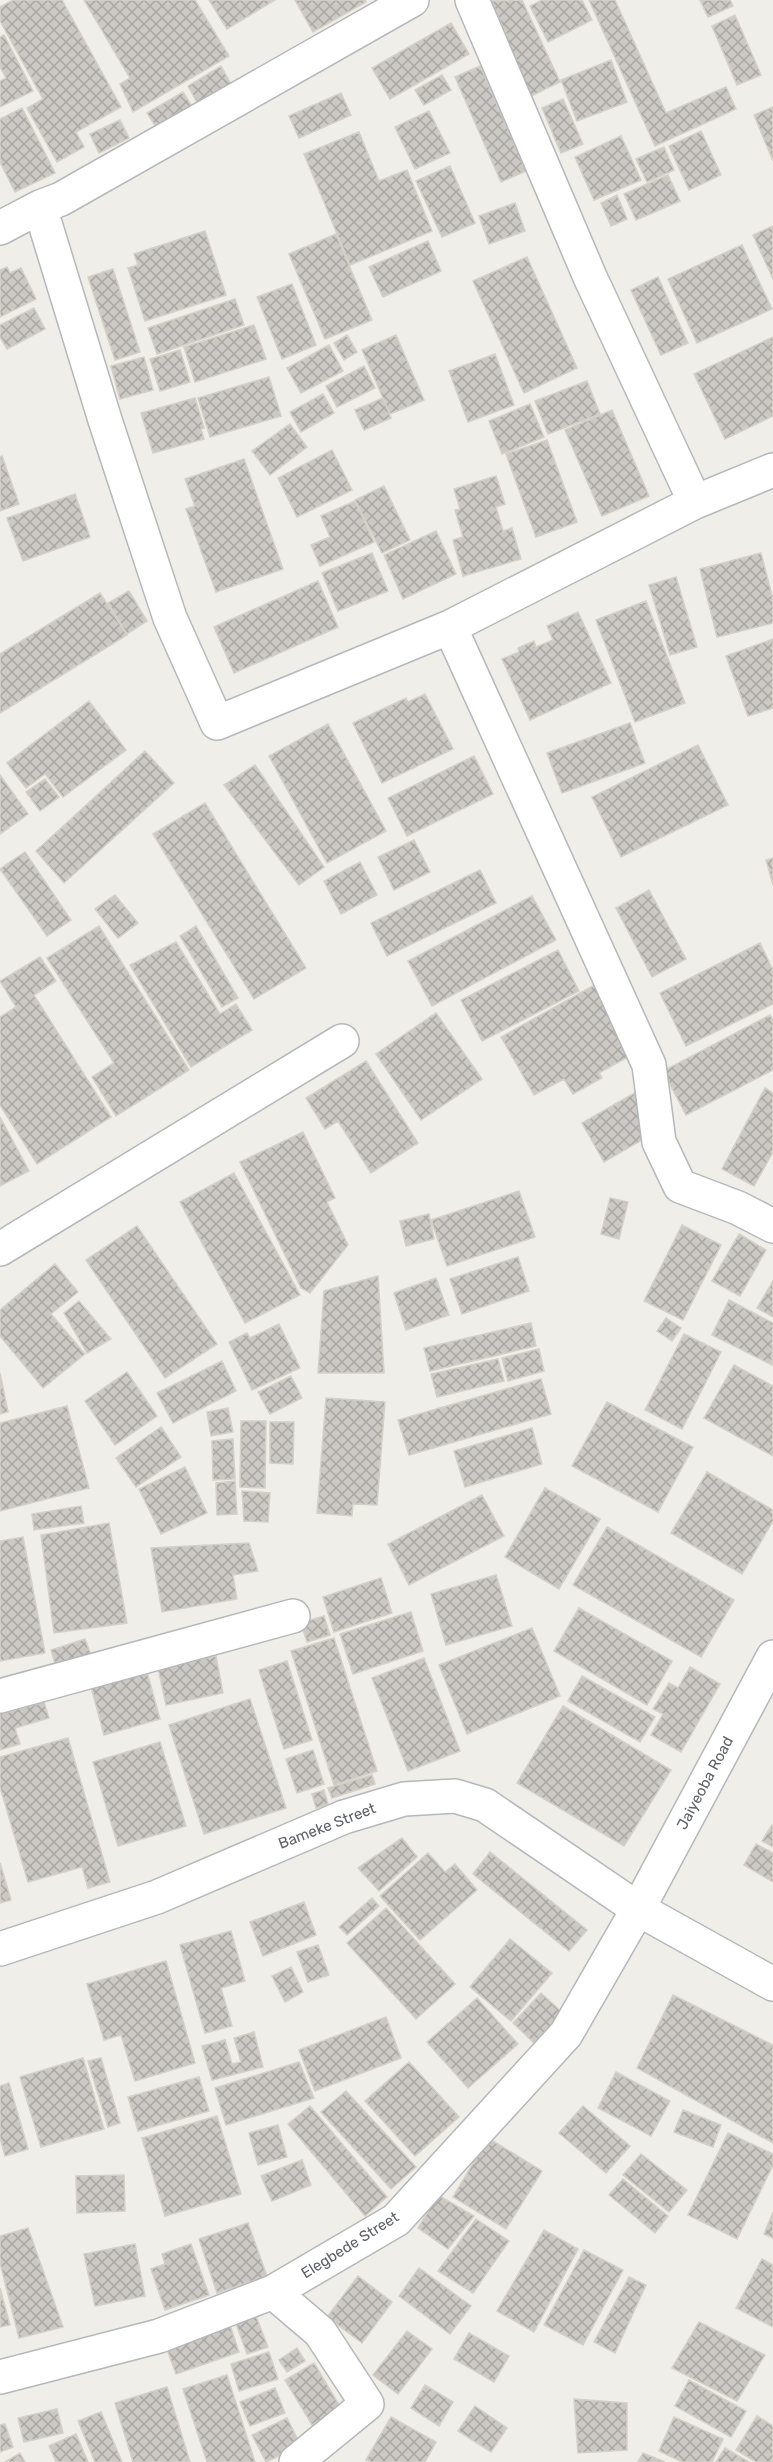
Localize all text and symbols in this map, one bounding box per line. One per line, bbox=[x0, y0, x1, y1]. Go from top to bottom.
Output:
street label: Jaiyeoba Road bbox=[673, 1733, 737, 1833]
street label: Bameke Street bbox=[276, 1799, 378, 1853]
street label: Elegbede Street bbox=[298, 2208, 402, 2282]

